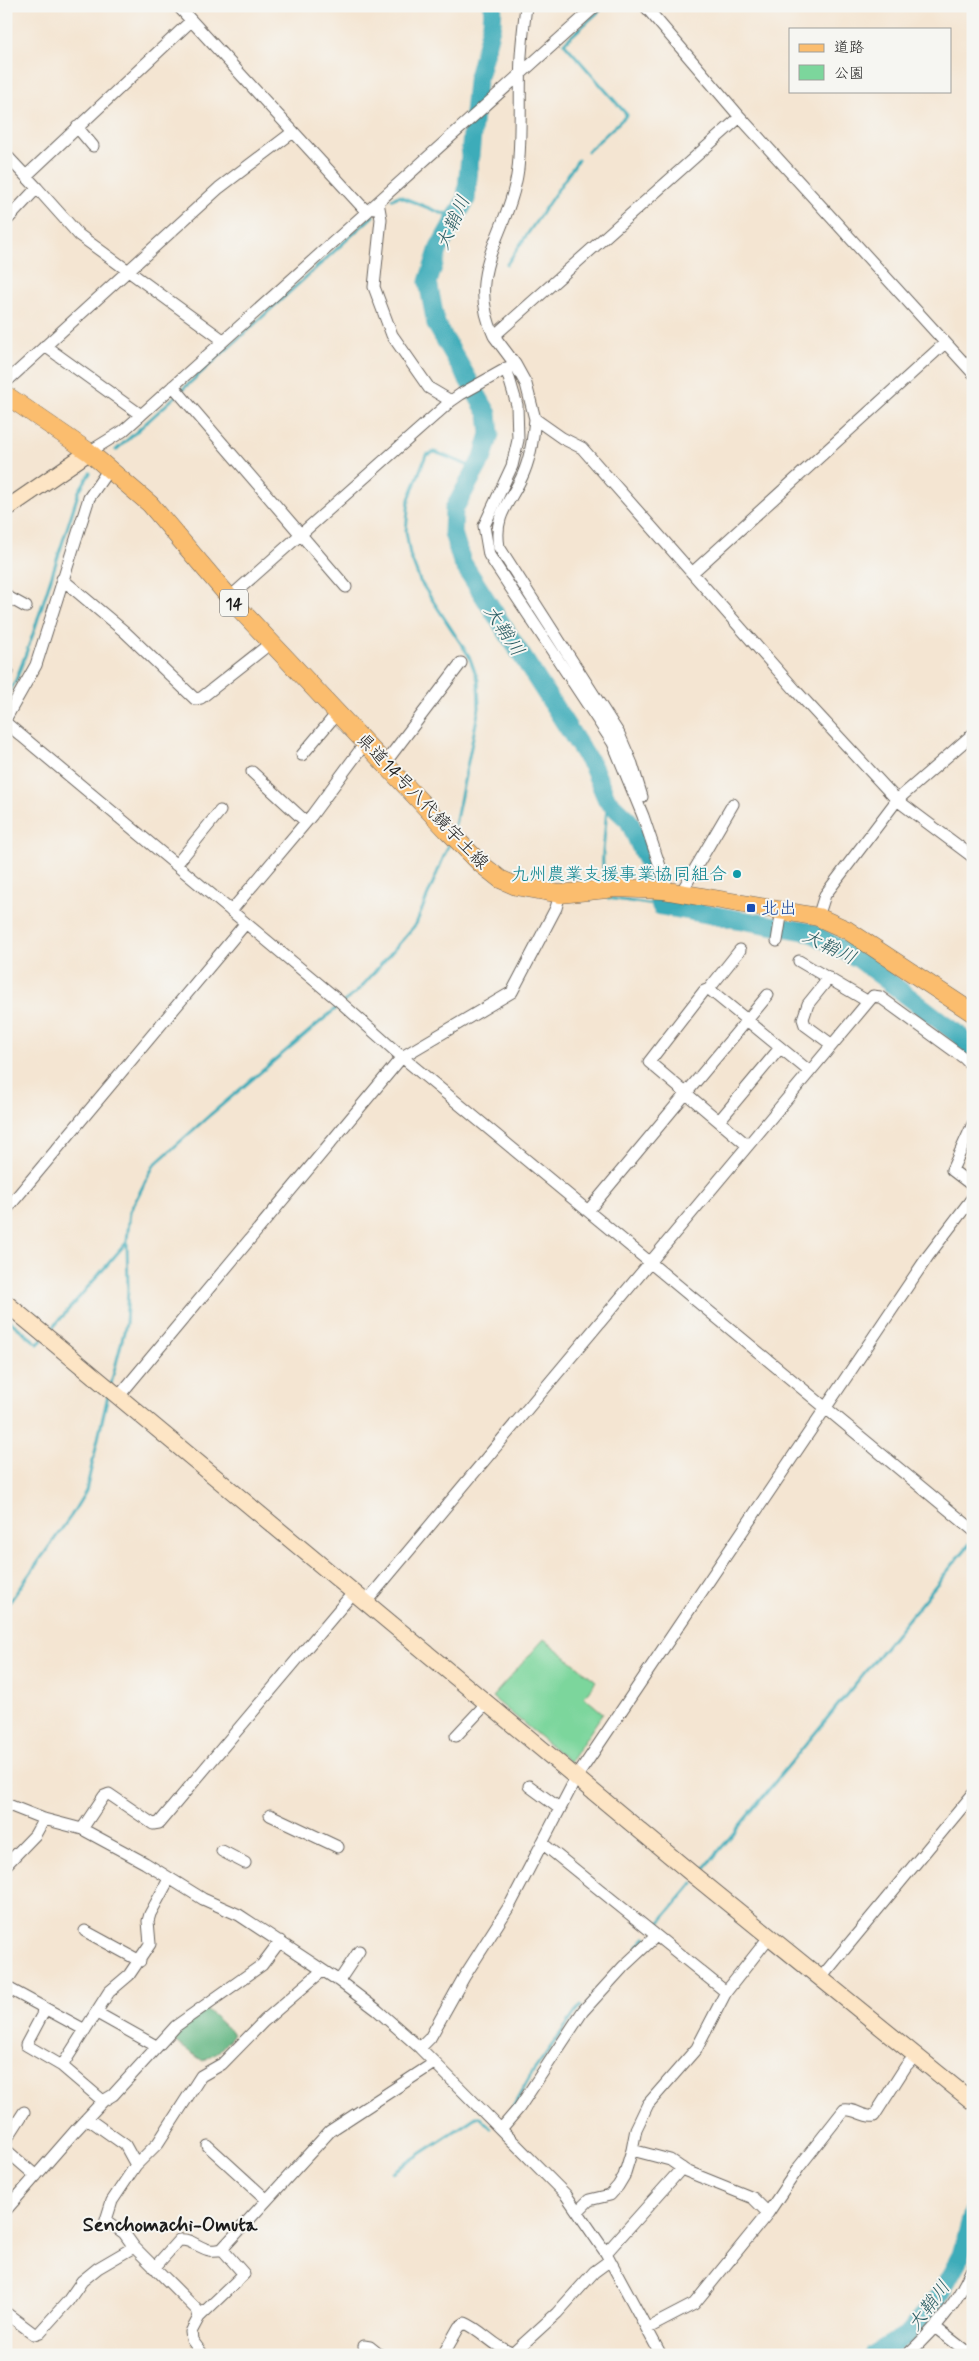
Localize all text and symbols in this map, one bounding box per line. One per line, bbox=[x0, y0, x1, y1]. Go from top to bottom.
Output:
legend bbox=[789, 28, 952, 92]
text: 道路 bbox=[834, 38, 864, 58]
text: 公園 bbox=[834, 64, 864, 84]
water label: 大鞘川 bbox=[430, 191, 476, 254]
road number: 14 bbox=[220, 590, 248, 616]
water label: 大鞘川 bbox=[478, 600, 530, 662]
street label: 県道14号八代鏡宇土線 bbox=[351, 728, 494, 875]
place label: 九州農業支援事業協同組合 bbox=[511, 863, 727, 887]
marker: 九州農業支援事業協同組合 bbox=[731, 868, 743, 880]
place label: 北出 bbox=[761, 897, 797, 921]
marker: 北出 bbox=[745, 902, 757, 914]
water label: 大鞘川 bbox=[798, 924, 860, 971]
district label: Senchomachi-Omuta bbox=[83, 2212, 258, 2239]
water label: 大鞘川 bbox=[902, 2276, 956, 2336]

